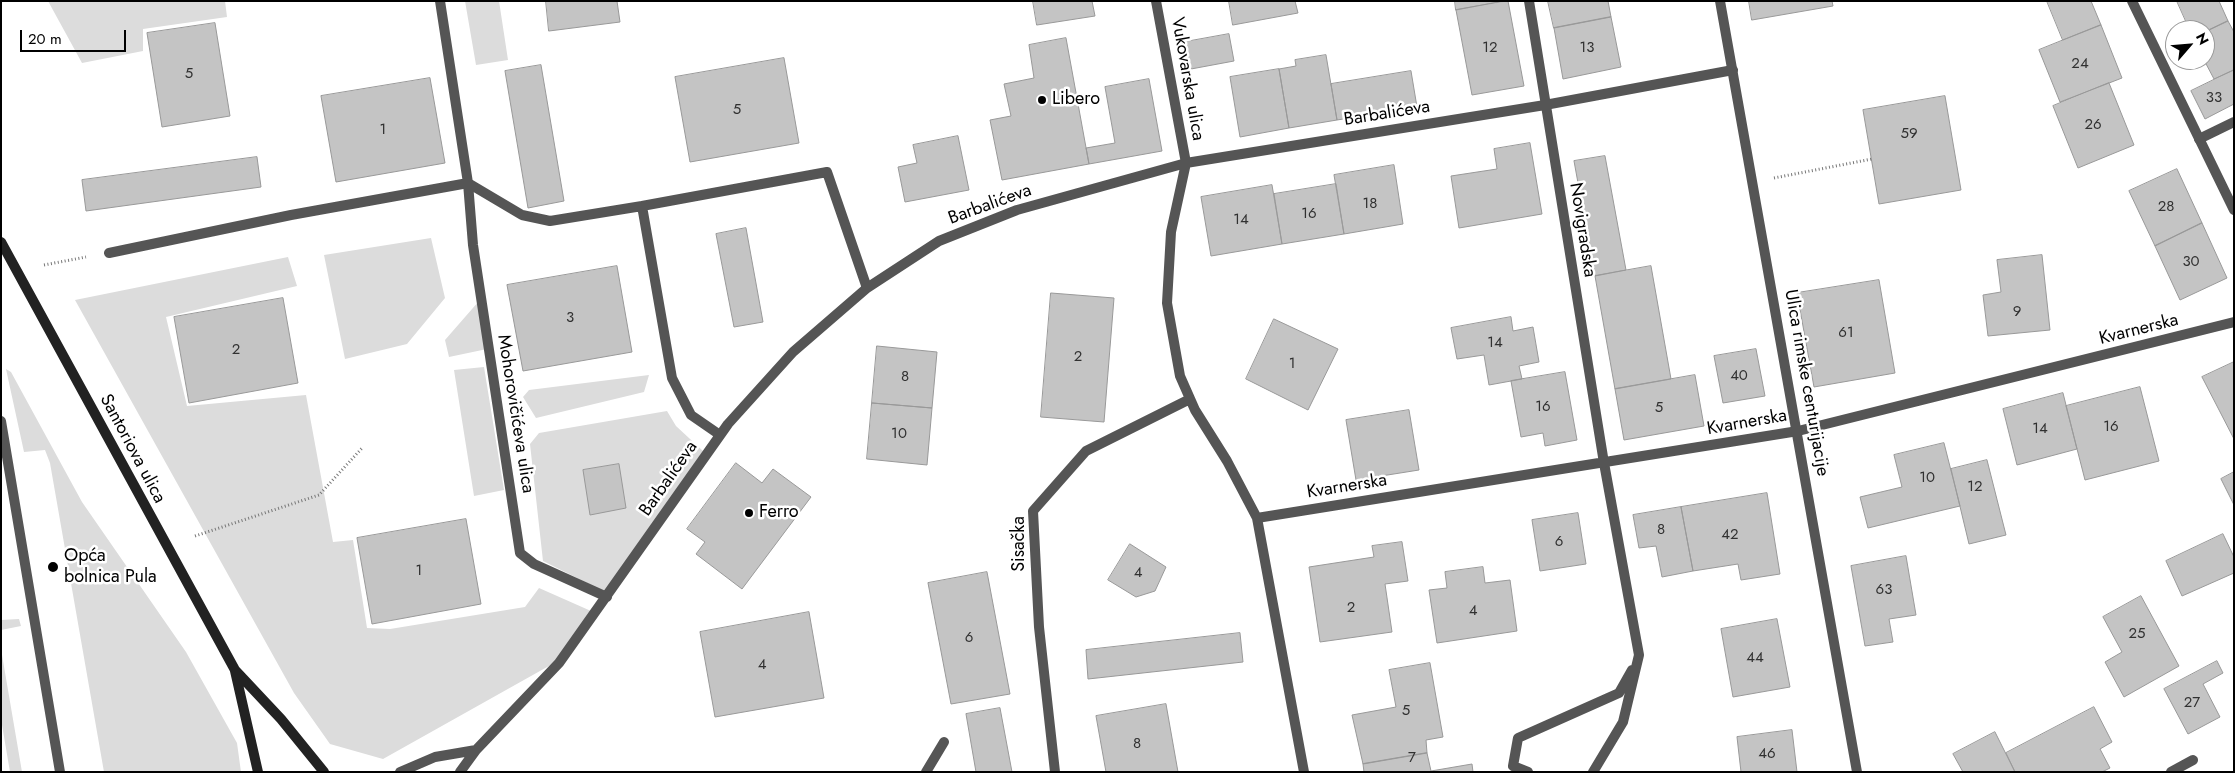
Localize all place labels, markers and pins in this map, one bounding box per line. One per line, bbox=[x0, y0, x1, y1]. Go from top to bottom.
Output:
place label: Libero bbox=[1052, 89, 1100, 111]
marker: Libero bbox=[1036, 94, 1048, 106]
place label: Ferro bbox=[759, 502, 799, 524]
marker: Ferro bbox=[743, 507, 755, 519]
place label: Opća bolnica Pula bbox=[64, 546, 157, 588]
marker: Opća bolnica Pula bbox=[46, 560, 60, 574]

